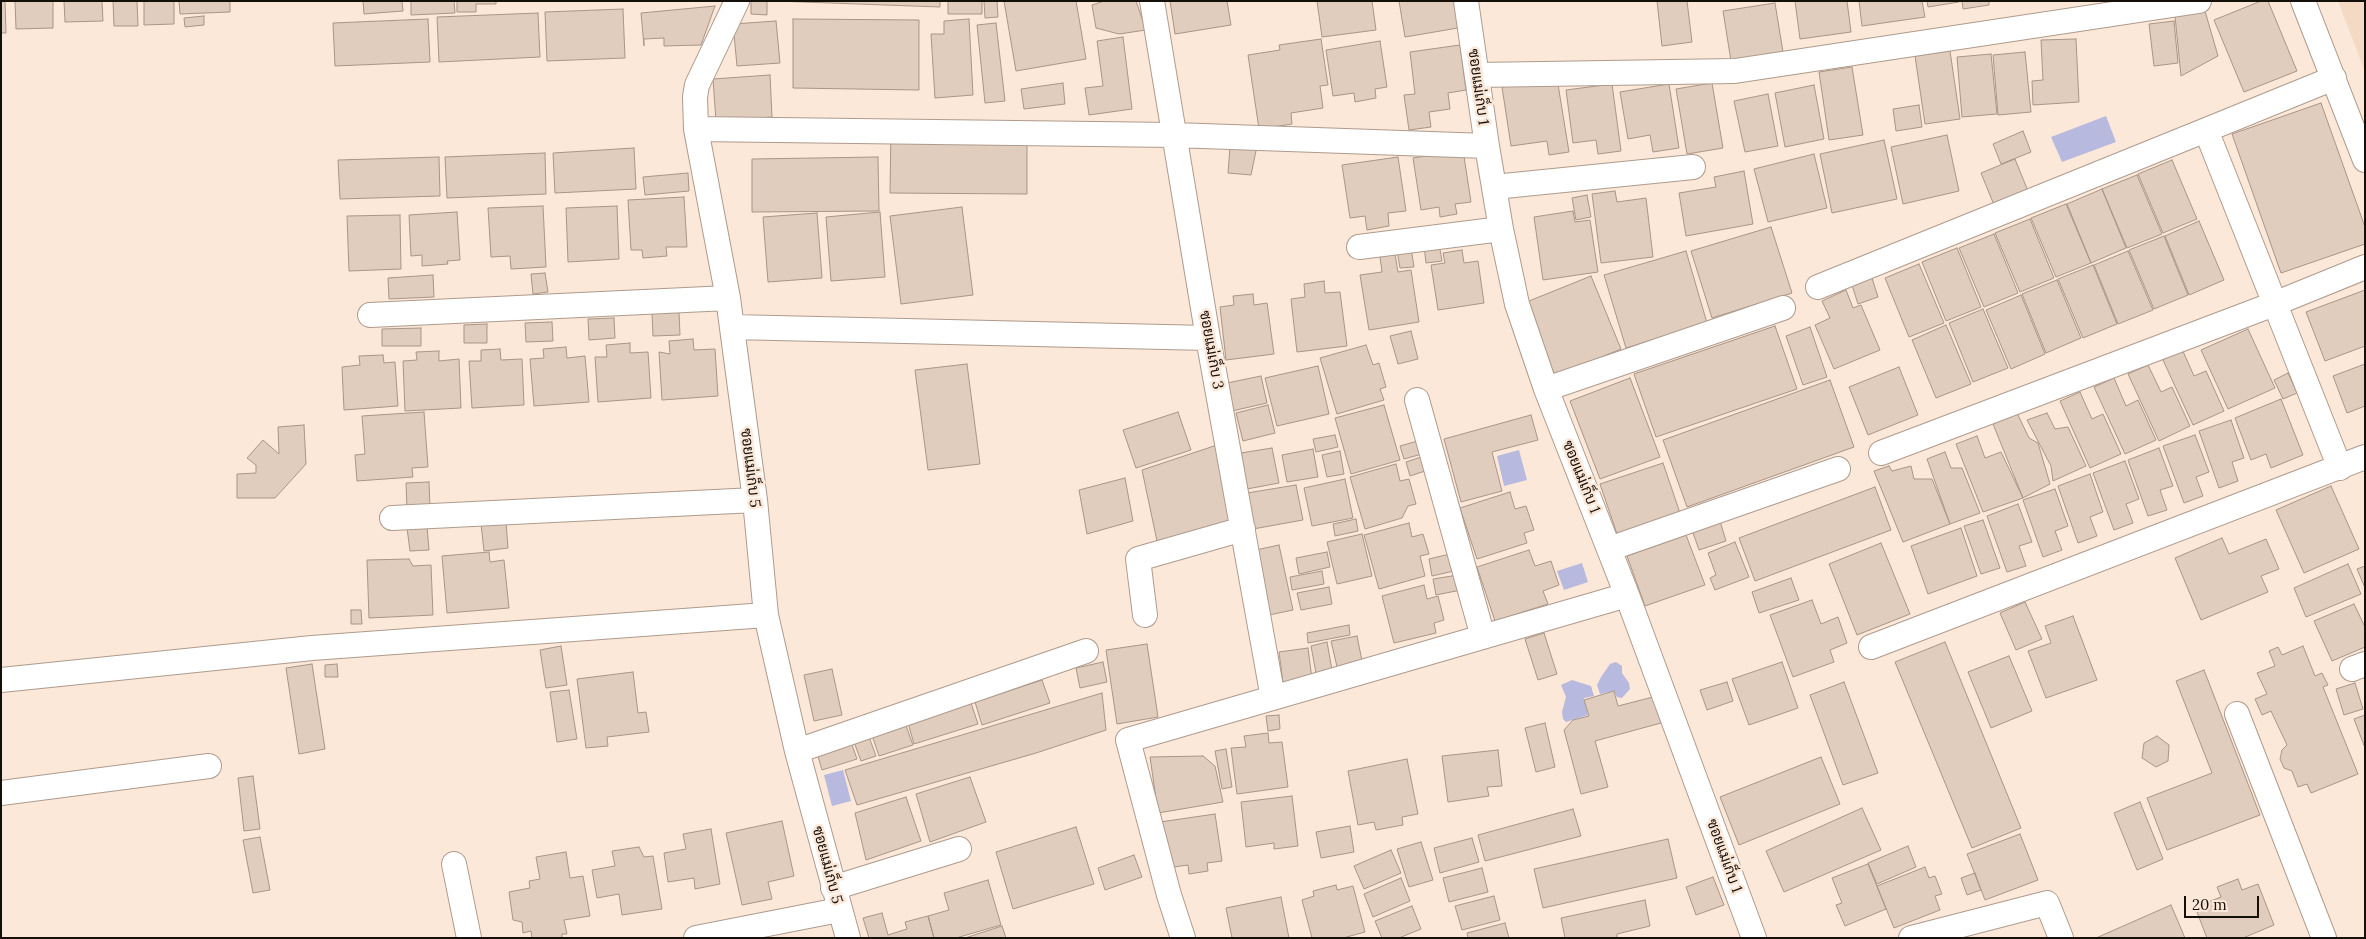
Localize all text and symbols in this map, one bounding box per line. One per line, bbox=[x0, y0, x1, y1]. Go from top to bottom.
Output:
street label: ซอยแม่เก็บ 1 bbox=[1464, 48, 1492, 126]
street label: ซอยแม่เก็บ 3 bbox=[1195, 309, 1227, 391]
street label: ซอยแม่เก็บ 5 bbox=[736, 427, 764, 509]
street label: ซอยแม่เก็บ 1 bbox=[1558, 438, 1604, 516]
street label: ซอยแม่เก็บ 1 bbox=[1702, 817, 1746, 895]
street label: ซอยแม่เก็บ 5 bbox=[808, 824, 846, 906]
scale bar bbox=[2186, 886, 2261, 918]
text: 20 m bbox=[2192, 895, 2227, 914]

